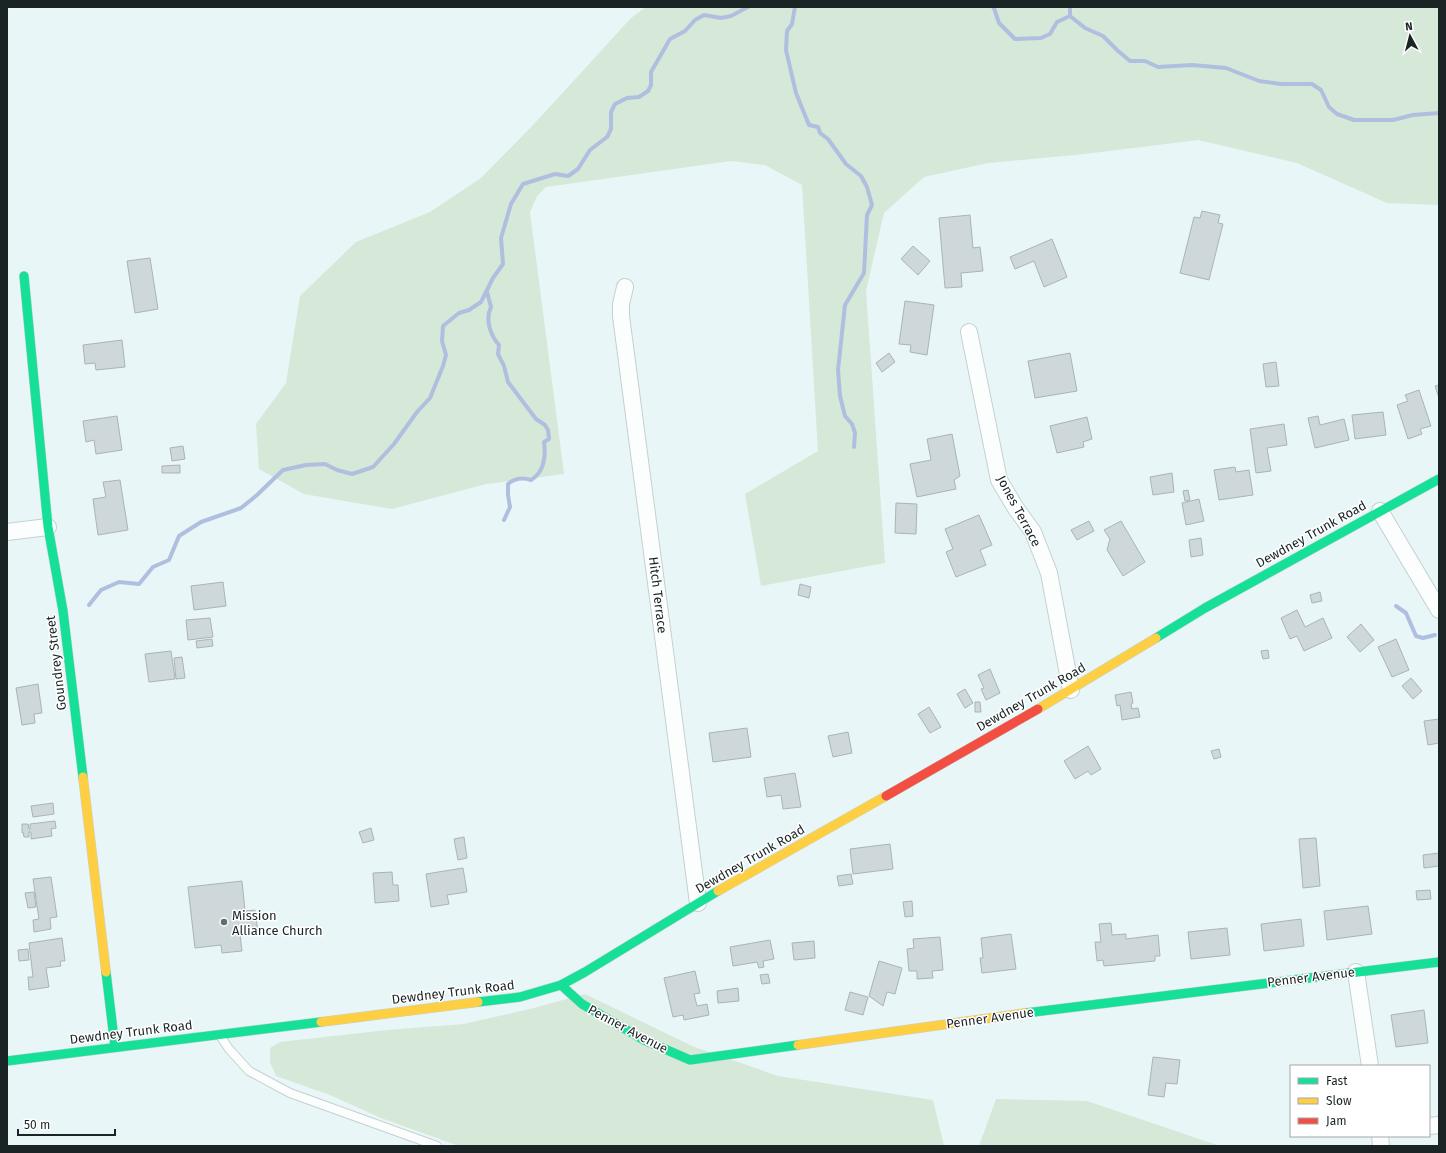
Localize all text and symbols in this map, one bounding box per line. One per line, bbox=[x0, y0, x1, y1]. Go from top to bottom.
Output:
north arrow bbox=[1390, 16, 1430, 56]
text: N bbox=[1404, 20, 1413, 33]
street label: Jones Terrace bbox=[994, 473, 1044, 549]
street label: Dewdney Trunk Road bbox=[1253, 497, 1369, 571]
street label: Hitch Terrace bbox=[646, 556, 670, 634]
street label: Goundrey Street bbox=[43, 614, 69, 711]
street label: Dewdney Trunk Road bbox=[974, 660, 1088, 734]
street label: Dewdney Trunk Road bbox=[693, 822, 807, 896]
place label: Mission Alliance Church bbox=[232, 908, 323, 938]
marker: Mission Alliance Church bbox=[219, 917, 229, 927]
street label: Penner Avenue bbox=[1266, 964, 1356, 990]
street label: Dewdney Trunk Road bbox=[391, 977, 515, 1007]
street label: Penner Avenue bbox=[586, 1002, 670, 1056]
street label: Penner Avenue bbox=[945, 1004, 1035, 1032]
street label: Dewdney Trunk Road bbox=[69, 1017, 193, 1047]
legend bbox=[1290, 1065, 1430, 1137]
text: Fast bbox=[1326, 1074, 1348, 1088]
text: Slow bbox=[1326, 1094, 1352, 1108]
scale bar bbox=[18, 1111, 115, 1137]
text: Jam bbox=[1326, 1114, 1346, 1128]
text: 50 m bbox=[24, 1118, 50, 1132]

